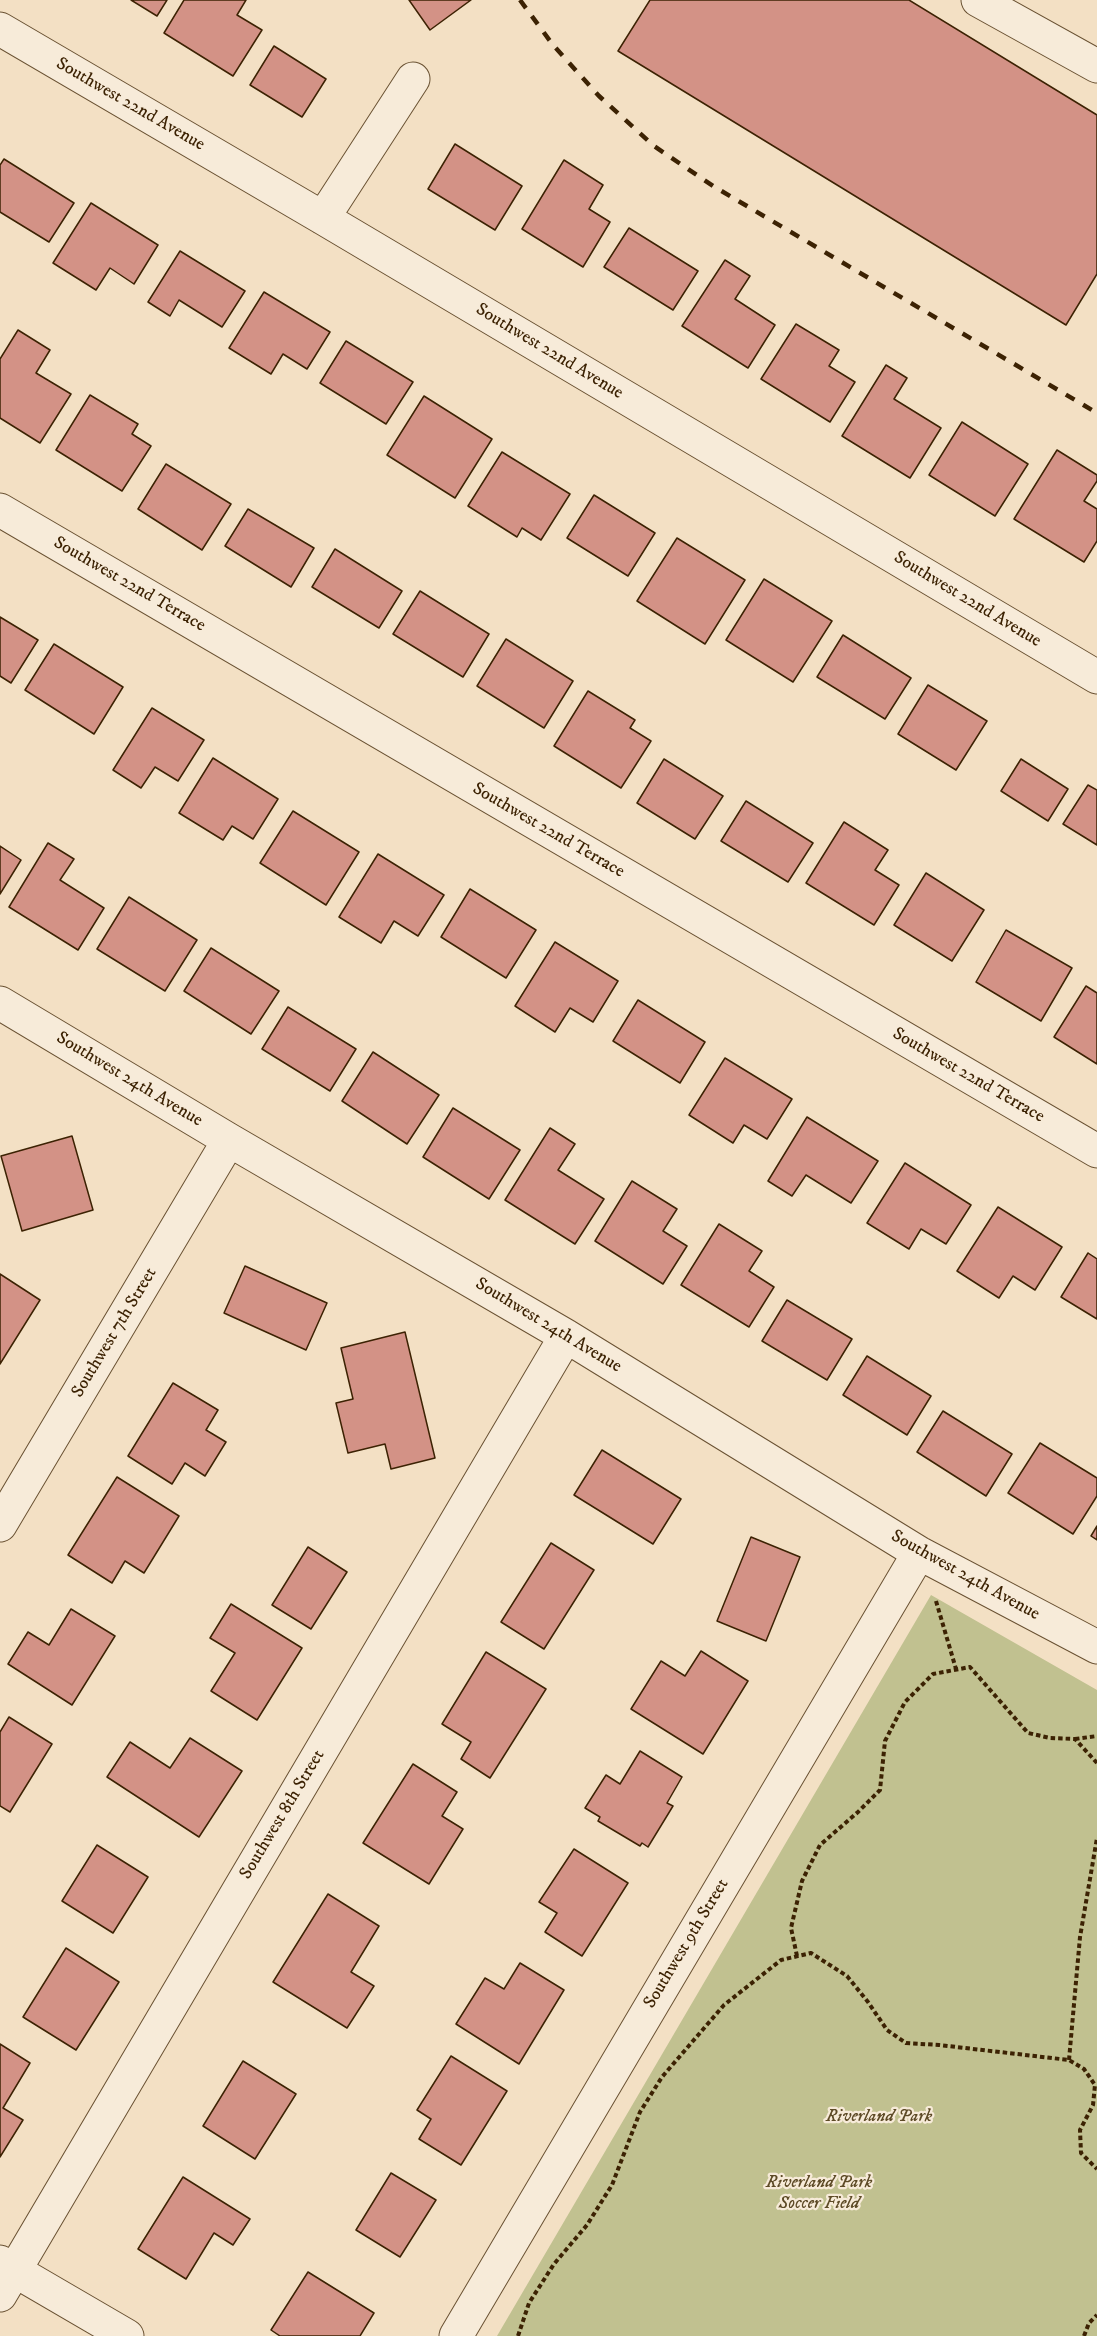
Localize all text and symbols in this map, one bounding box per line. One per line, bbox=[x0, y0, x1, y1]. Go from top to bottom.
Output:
street label: Southwest 22nd Avenue bbox=[52, 54, 208, 156]
street label: Southwest 22nd Avenue bbox=[471, 299, 627, 405]
street label: Southwest 22nd Terrace bbox=[49, 533, 209, 637]
street label: Southwest 22nd Avenue bbox=[889, 547, 1045, 653]
street label: Southwest 22nd Terrace bbox=[468, 779, 628, 883]
street label: Southwest 22nd Terrace bbox=[888, 1024, 1048, 1128]
street label: Southwest 24th Avenue bbox=[52, 1028, 206, 1132]
street label: Southwest 7th Street bbox=[68, 1264, 162, 1402]
street label: Southwest 24th Avenue bbox=[471, 1274, 625, 1378]
street label: Southwest 24th Avenue bbox=[887, 1526, 1043, 1626]
street label: Southwest 8th Street bbox=[236, 1746, 330, 1884]
street label: Southwest 9th Street bbox=[640, 1875, 734, 2013]
park label: Riverland Park bbox=[826, 2106, 932, 2128]
park label: Riverland Park Soccer Field bbox=[766, 2172, 872, 2214]

